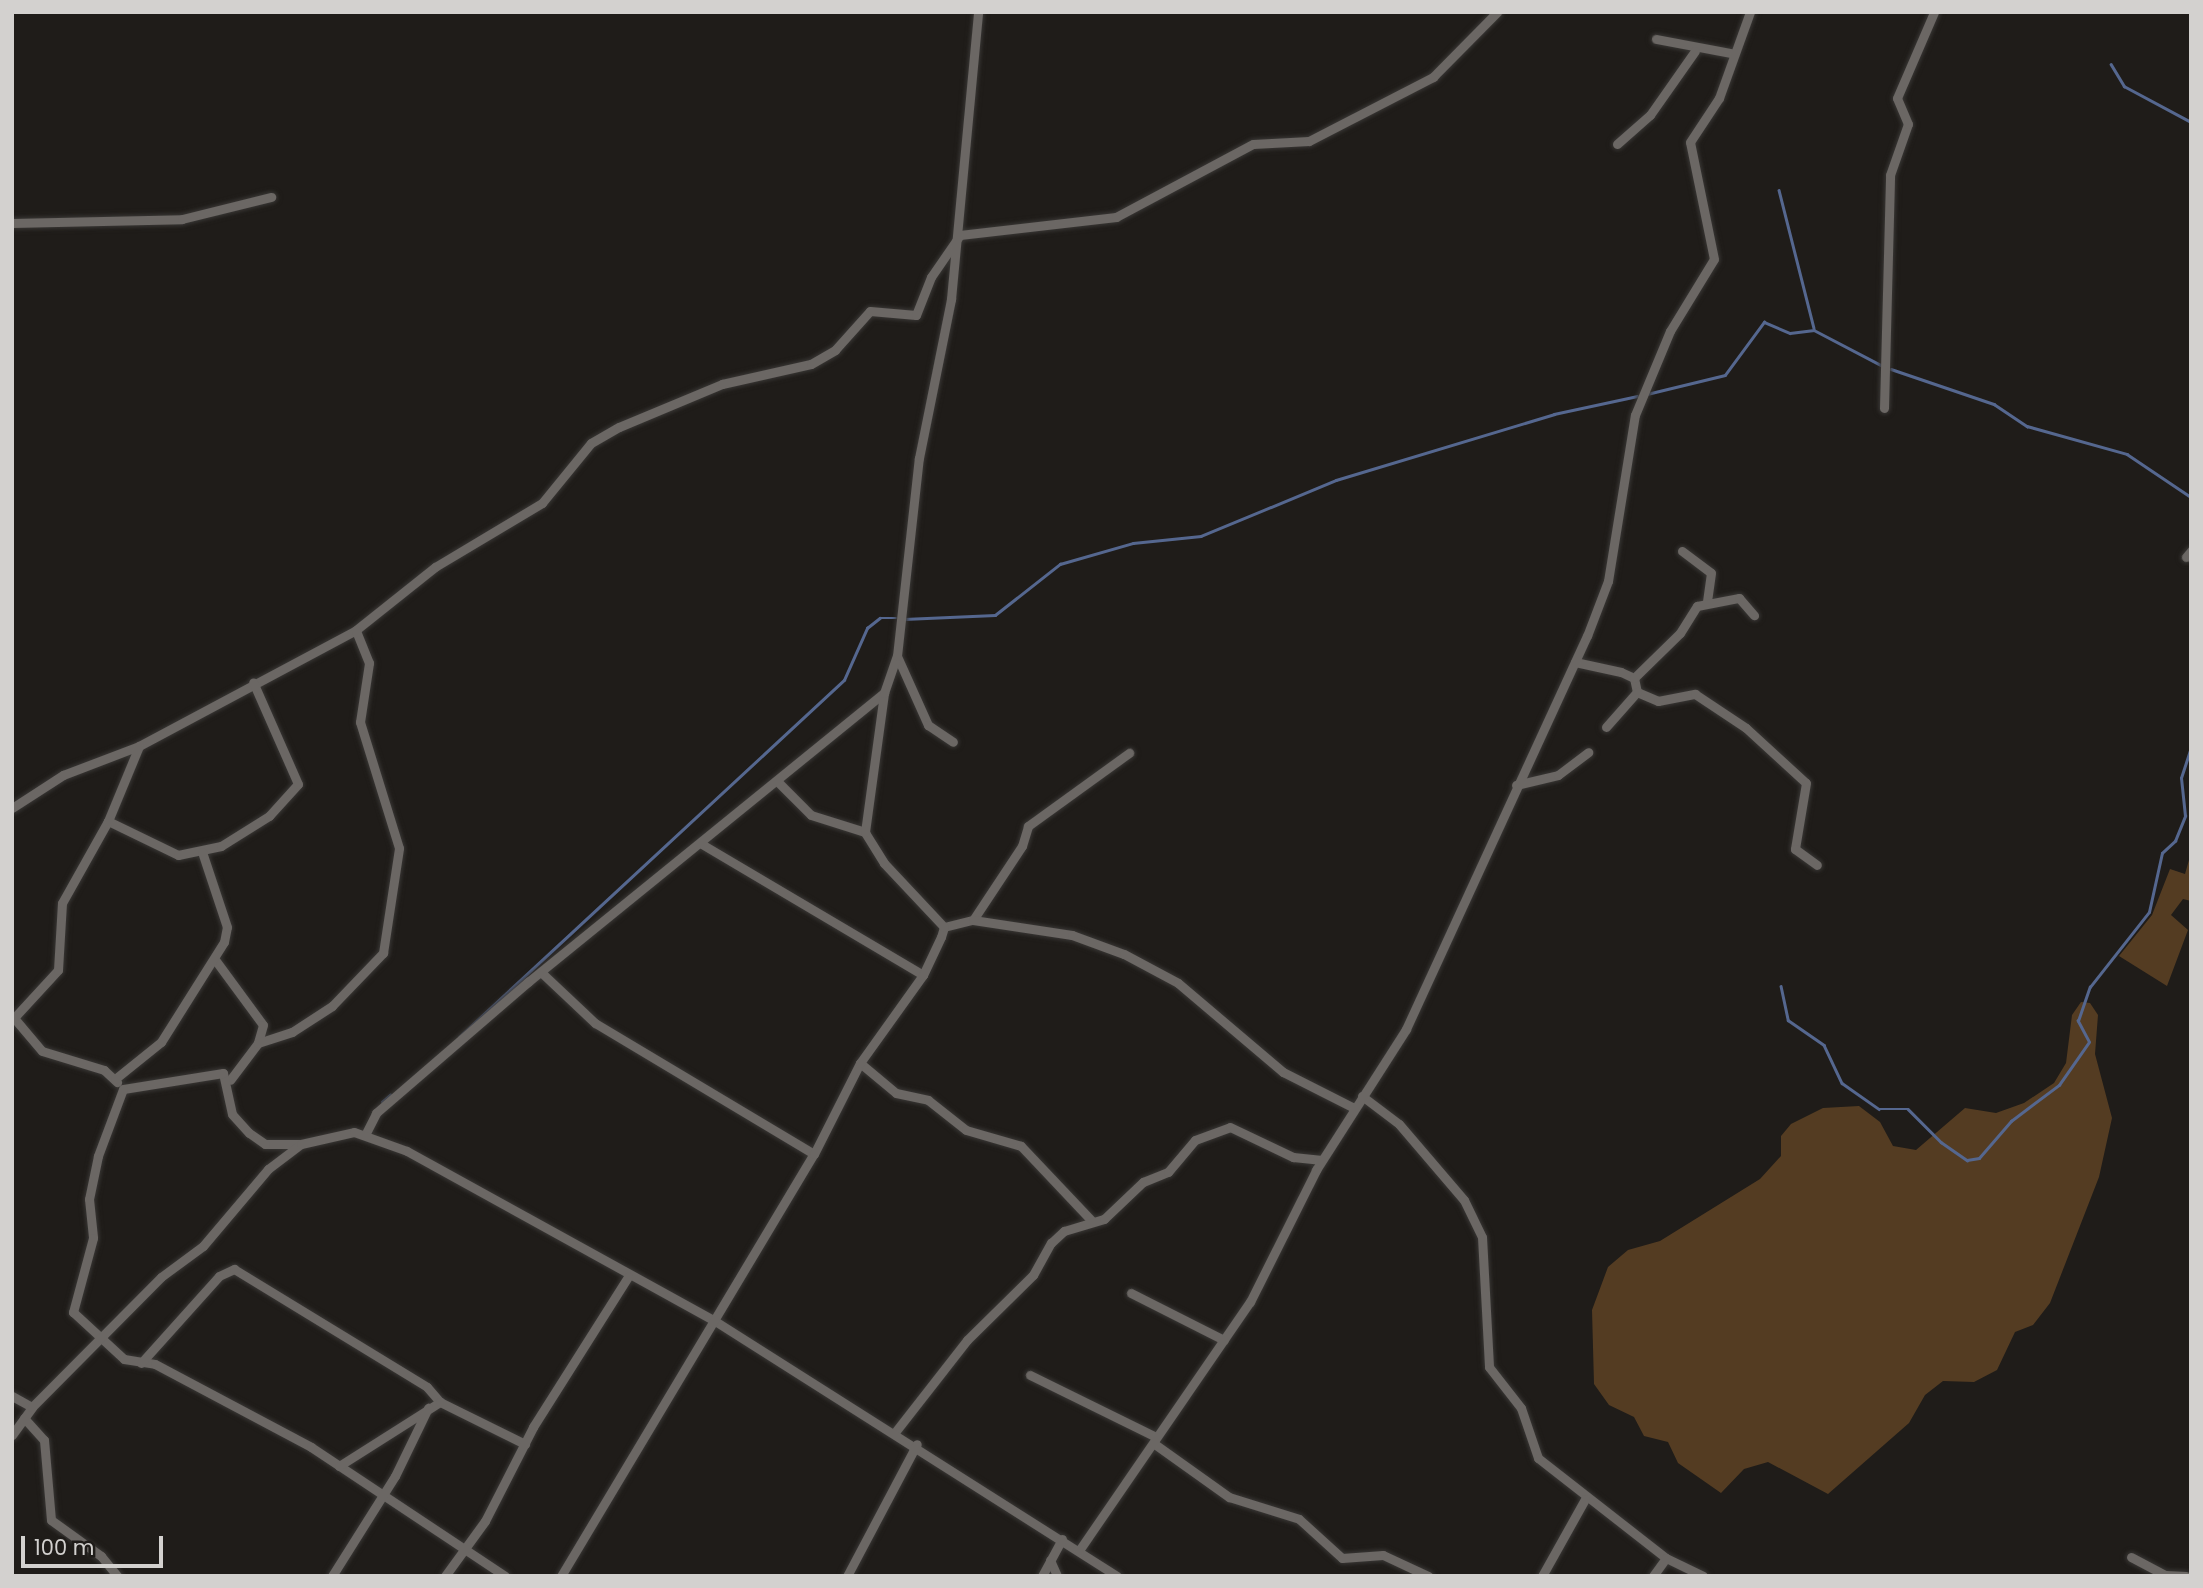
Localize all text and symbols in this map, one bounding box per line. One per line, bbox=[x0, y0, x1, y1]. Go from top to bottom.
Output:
scale bar bbox=[24, 1522, 166, 1566]
text: 100 m bbox=[34, 1533, 94, 1562]

